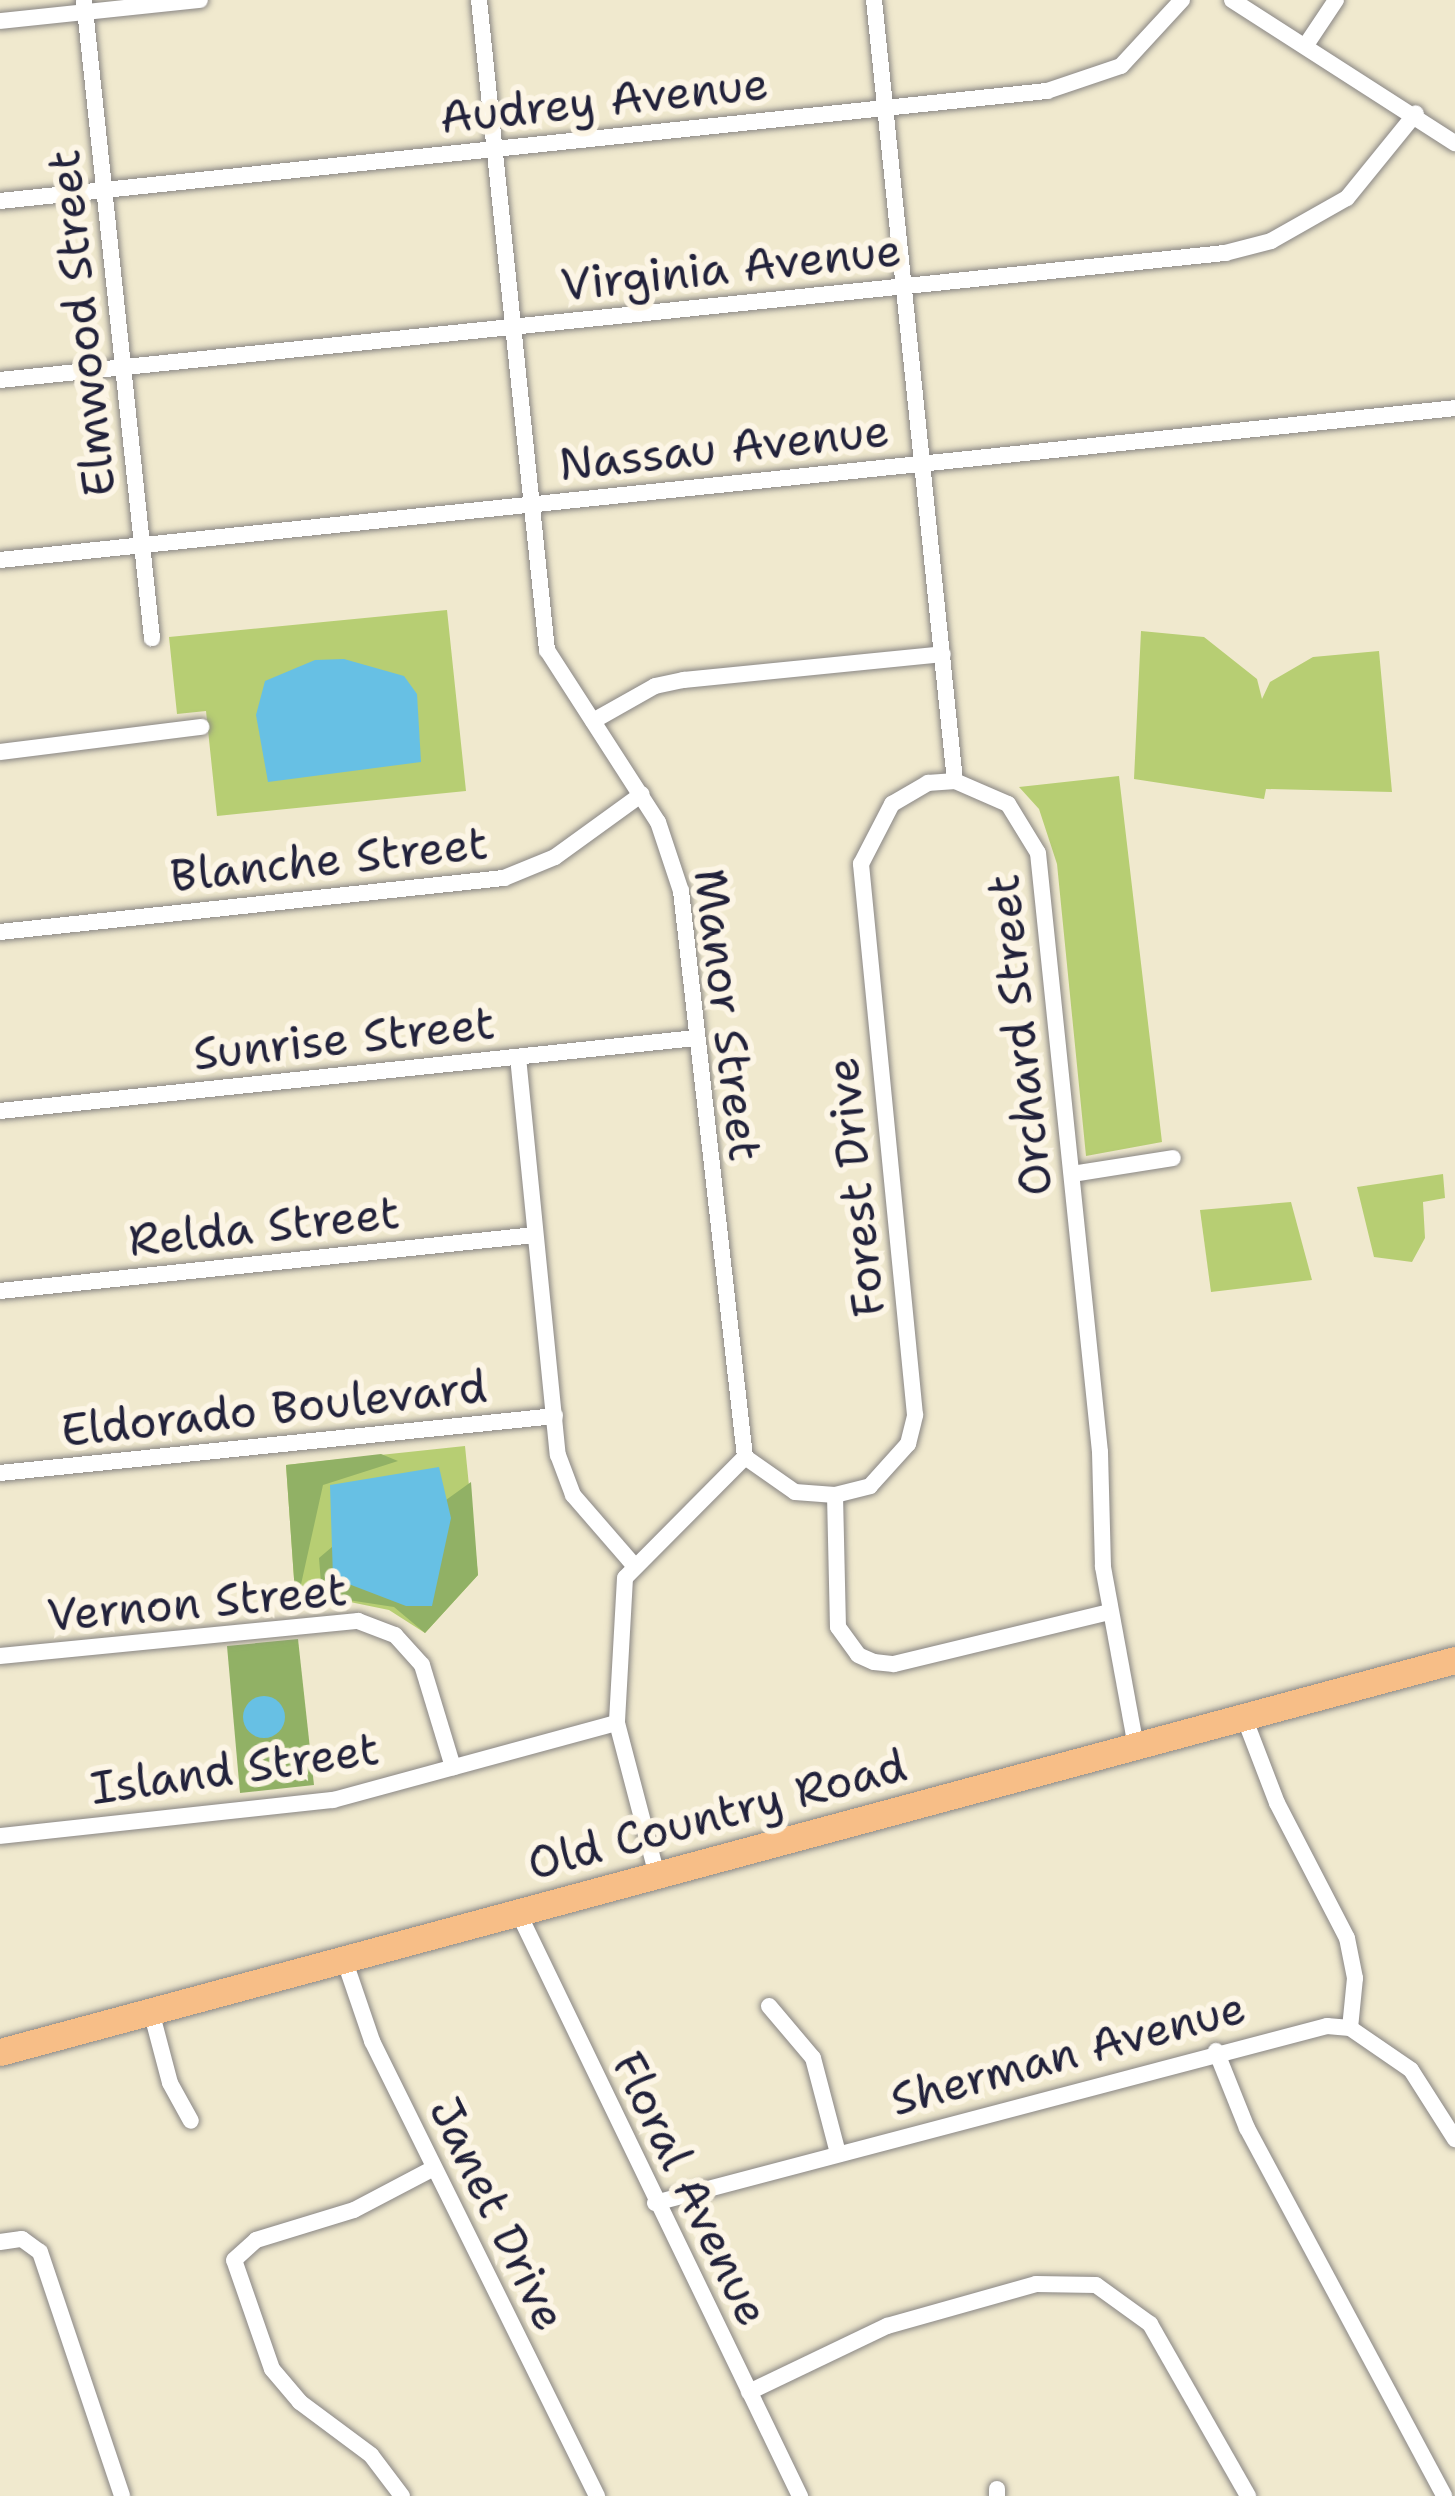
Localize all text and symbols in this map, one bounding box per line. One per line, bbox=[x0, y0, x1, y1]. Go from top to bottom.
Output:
street label: Audrey Avenue bbox=[437, 57, 771, 145]
street label: Elmwood Street bbox=[37, 147, 127, 499]
street label: Virginia Avenue bbox=[558, 223, 904, 313]
street label: Nassau Avenue bbox=[556, 404, 892, 492]
street label: Blanche Street bbox=[168, 816, 490, 904]
street label: Manor Street bbox=[682, 866, 772, 1164]
street label: Orchard Street bbox=[976, 871, 1064, 1199]
street label: Sunrise Street bbox=[190, 996, 498, 1082]
street label: Forest Drive bbox=[816, 1055, 896, 1319]
street label: Relda Street bbox=[126, 1186, 402, 1268]
street label: Eldorado Boulevard bbox=[58, 1360, 490, 1458]
street label: Vernon Street bbox=[45, 1563, 349, 1643]
street label: Island Street bbox=[87, 1722, 383, 1816]
street label: Old Country Road bbox=[522, 1738, 912, 1892]
street label: Sherman Avenue bbox=[885, 1981, 1251, 2127]
street label: Floral Avenue bbox=[600, 2043, 780, 2335]
street label: Janet Drive bbox=[417, 2089, 577, 2339]

